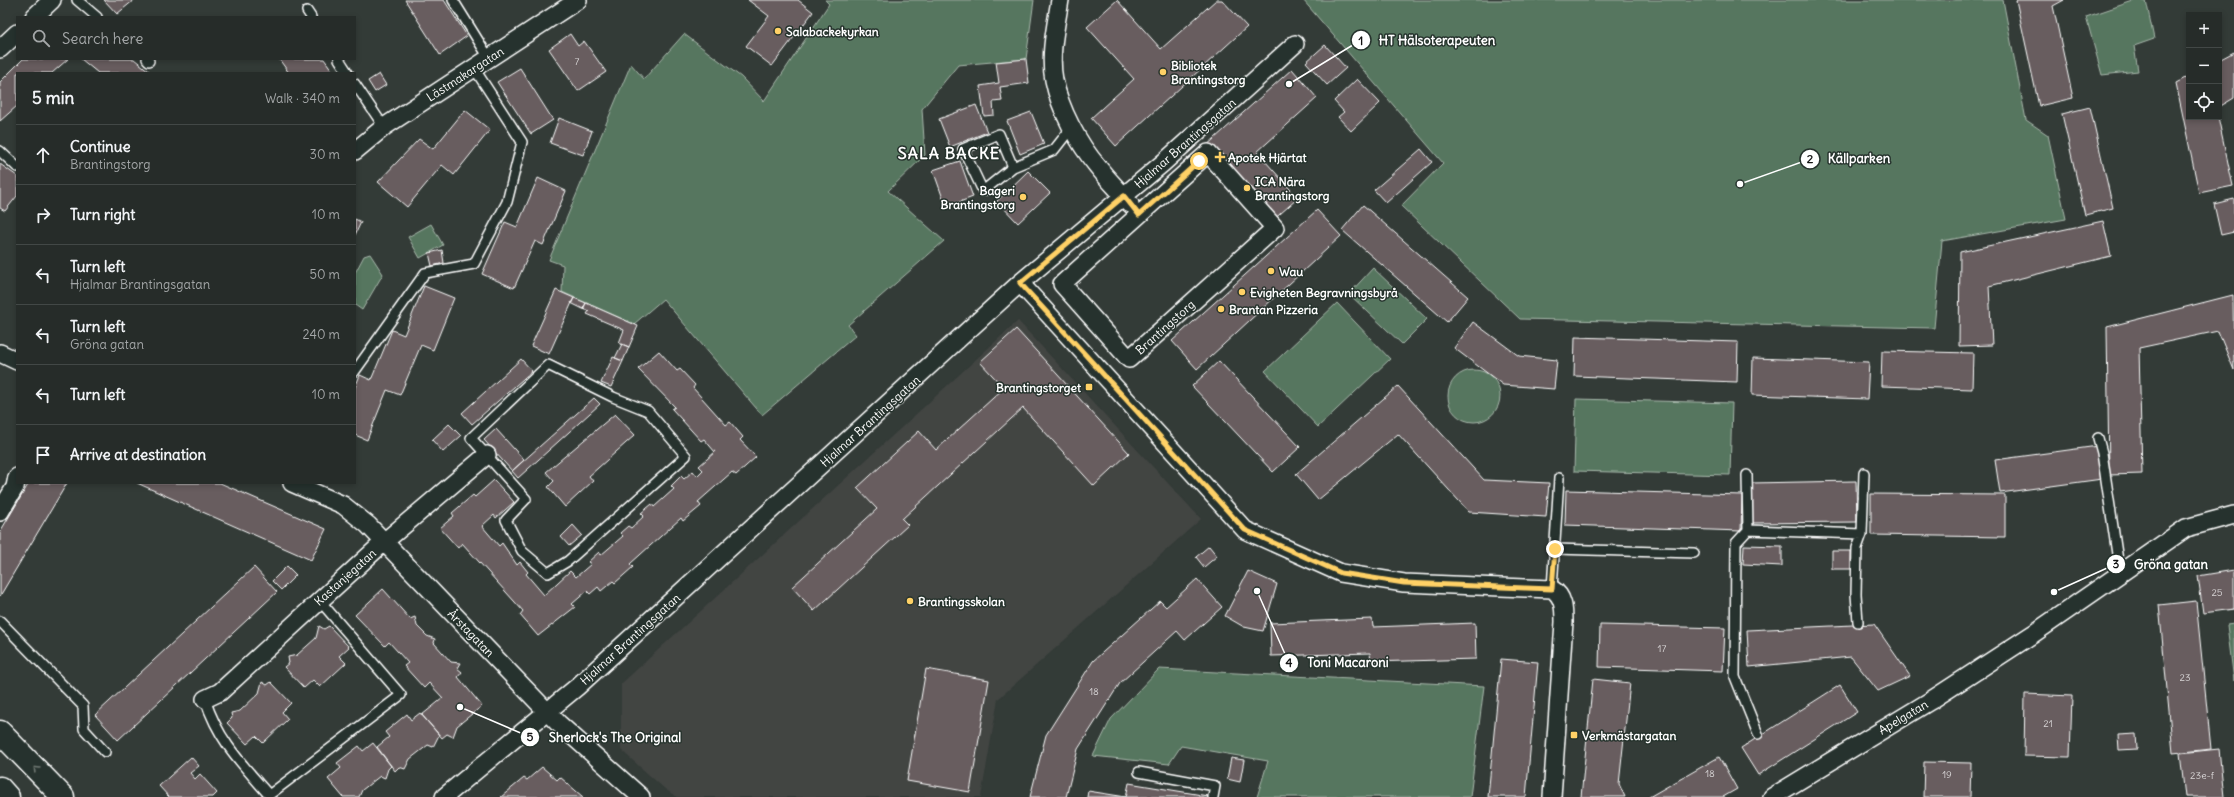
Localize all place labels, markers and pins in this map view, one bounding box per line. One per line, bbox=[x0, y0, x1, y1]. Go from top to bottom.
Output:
place label: Salabackekyrkan bbox=[786, 24, 879, 40]
marker: Salabackekyrkan bbox=[773, 26, 783, 36]
callout: HT Hälsoterapeuten bbox=[1351, 28, 1504, 53]
place label: Bibliotek Brantingstorg bbox=[1171, 58, 1246, 88]
marker: Bibliotek Brantingstorg bbox=[1158, 67, 1168, 77]
callout: Källparken bbox=[1800, 146, 1898, 171]
place label: Apotek Hjärtat bbox=[1228, 150, 1307, 166]
marker: Apotek Hjärtat bbox=[1215, 152, 1225, 162]
place label: ICA Nära Brantingstorg bbox=[1255, 174, 1330, 204]
place label: Bageri Brantingstorg bbox=[941, 183, 1015, 213]
marker: ICA Nära Brantingstorg bbox=[1242, 183, 1252, 193]
marker: Bageri Brantingstorg bbox=[1018, 192, 1028, 202]
place label: Wau bbox=[1279, 264, 1303, 279]
marker: Wau bbox=[1266, 266, 1276, 276]
place label: Evigheten Begravningsbyrå bbox=[1250, 285, 1398, 301]
marker: Evigheten Begravningsbyrå bbox=[1237, 287, 1247, 297]
place label: Brantan Pizzeria bbox=[1229, 302, 1318, 317]
marker: Brantan Pizzeria bbox=[1216, 304, 1226, 314]
place label: Brantingstorget bbox=[996, 380, 1082, 396]
marker: Brantingstorget bbox=[1084, 382, 1094, 392]
callout: Gröna gatan bbox=[2106, 552, 2216, 577]
place label: Brantingsskolan bbox=[918, 594, 1005, 610]
marker: Brantingsskolan bbox=[905, 596, 915, 606]
callout: Toni Macaroni bbox=[1279, 650, 1396, 675]
callout: Sherlock's The Original bbox=[520, 725, 689, 750]
place label: Verkmästargatan bbox=[1582, 728, 1676, 744]
marker: Verkmästargatan bbox=[1569, 730, 1579, 740]

